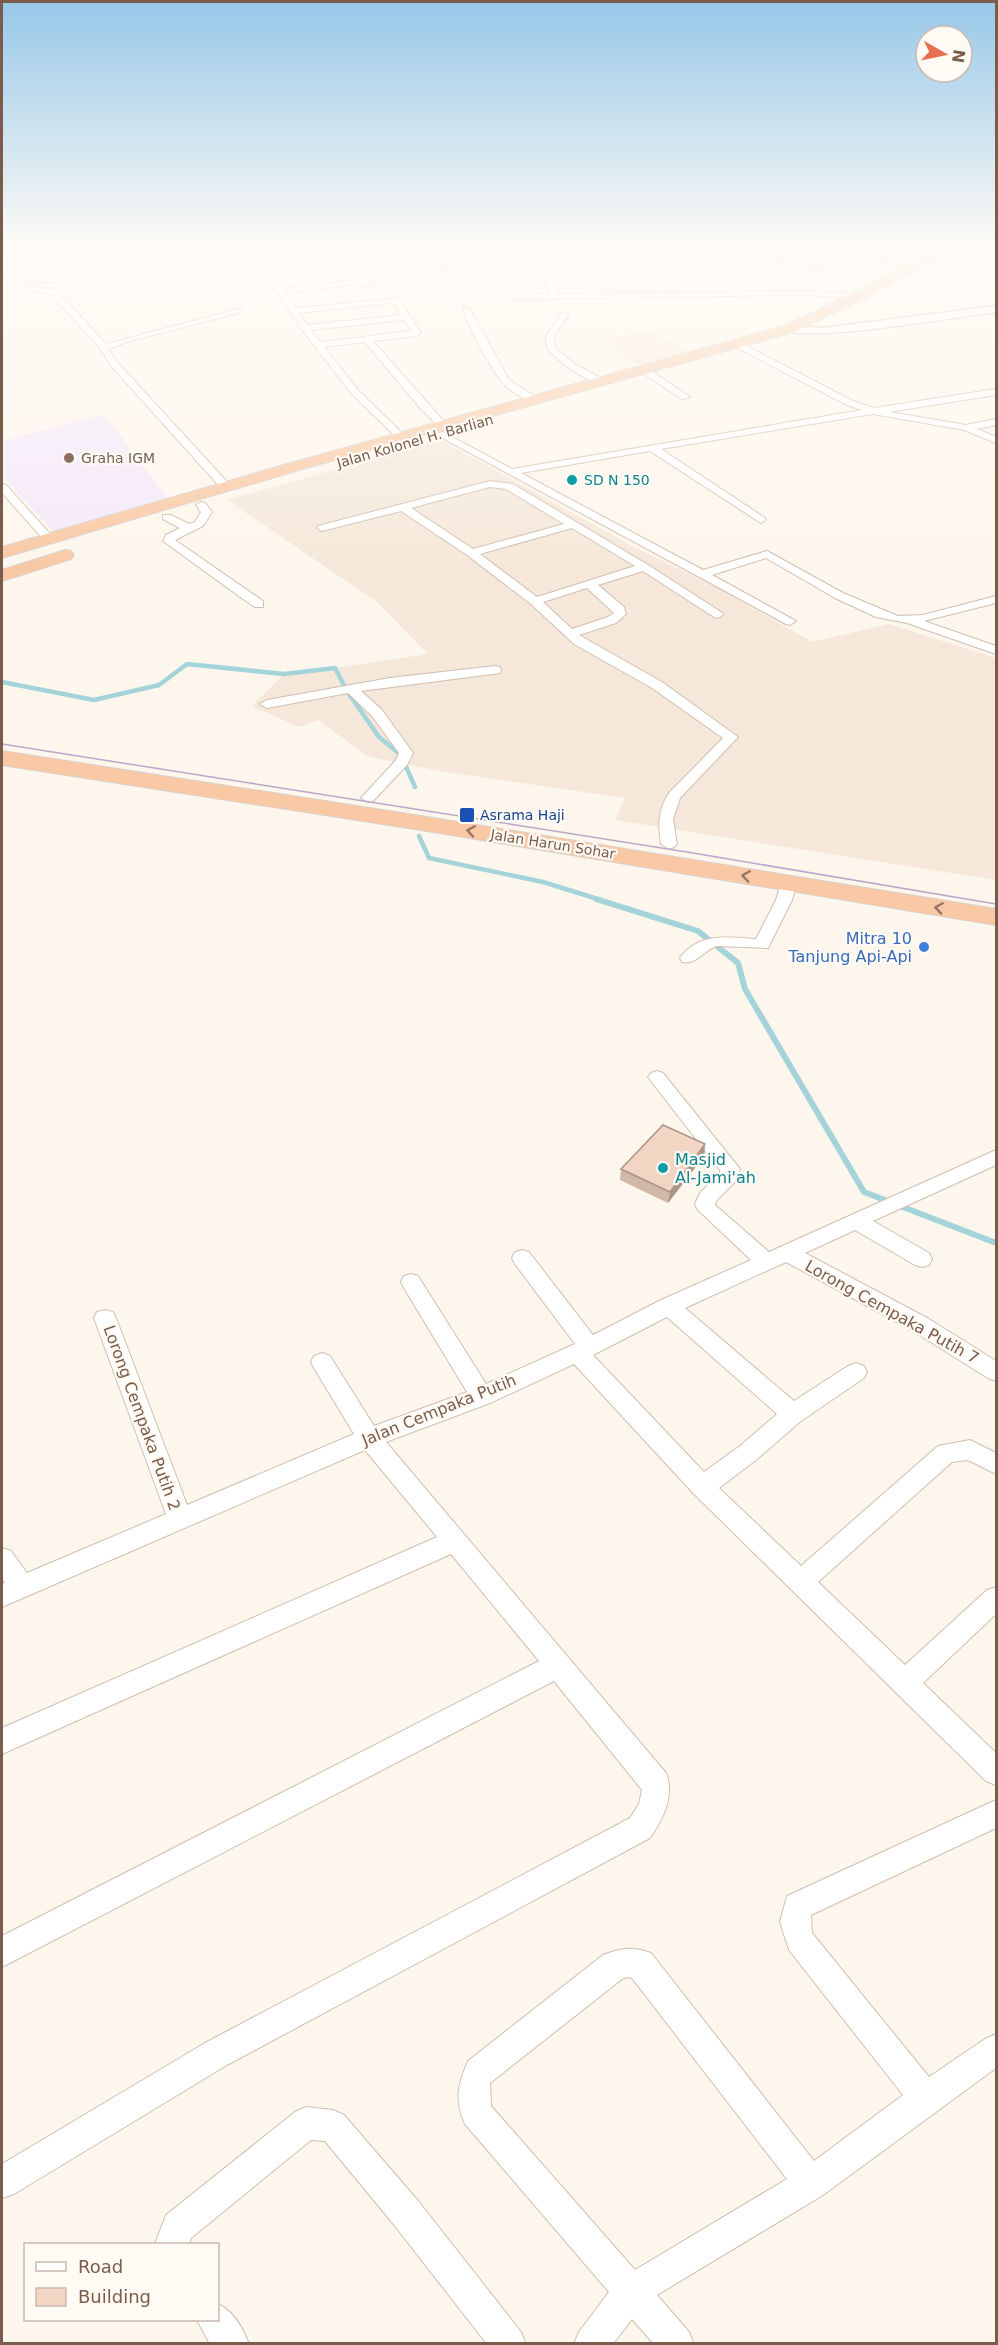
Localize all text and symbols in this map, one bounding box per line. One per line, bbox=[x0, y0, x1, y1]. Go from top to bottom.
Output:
north arrow bbox=[914, 24, 974, 84]
text: N bbox=[948, 48, 969, 64]
street label: Jalan Kolonel H. Barlian bbox=[334, 411, 495, 471]
place label: Graha IGM bbox=[81, 450, 155, 466]
marker: Graha IGM bbox=[62, 451, 76, 465]
place label: SD N 150 bbox=[584, 472, 650, 488]
marker: SD N 150 bbox=[565, 473, 579, 487]
marker: Asrama Haji bbox=[458, 806, 476, 824]
place label: Asrama Haji bbox=[480, 807, 565, 823]
one-way arrow bbox=[466, 825, 476, 838]
street label: Jalan Harun Sohar bbox=[488, 826, 617, 862]
one-way arrow bbox=[742, 871, 751, 883]
one-way arrow bbox=[934, 902, 944, 915]
place label: Mitra 10 Tanjung Api-Api bbox=[787, 929, 912, 966]
marker: Mitra 10 Tanjung Api-Api bbox=[917, 940, 931, 954]
place label: Masjid Al-Jami'ah bbox=[675, 1150, 756, 1187]
marker: Masjid Al-Jami'ah bbox=[656, 1161, 670, 1175]
street label: Lorong Cempaka Putih 7 bbox=[802, 1256, 982, 1368]
street label: Lorong Cempaka Putih 2 bbox=[100, 1323, 184, 1513]
street label: Jalan Cempaka Putih bbox=[358, 1370, 519, 1450]
legend bbox=[24, 2243, 219, 2321]
text: Road bbox=[78, 2256, 123, 2277]
text: Building bbox=[78, 2286, 151, 2307]

